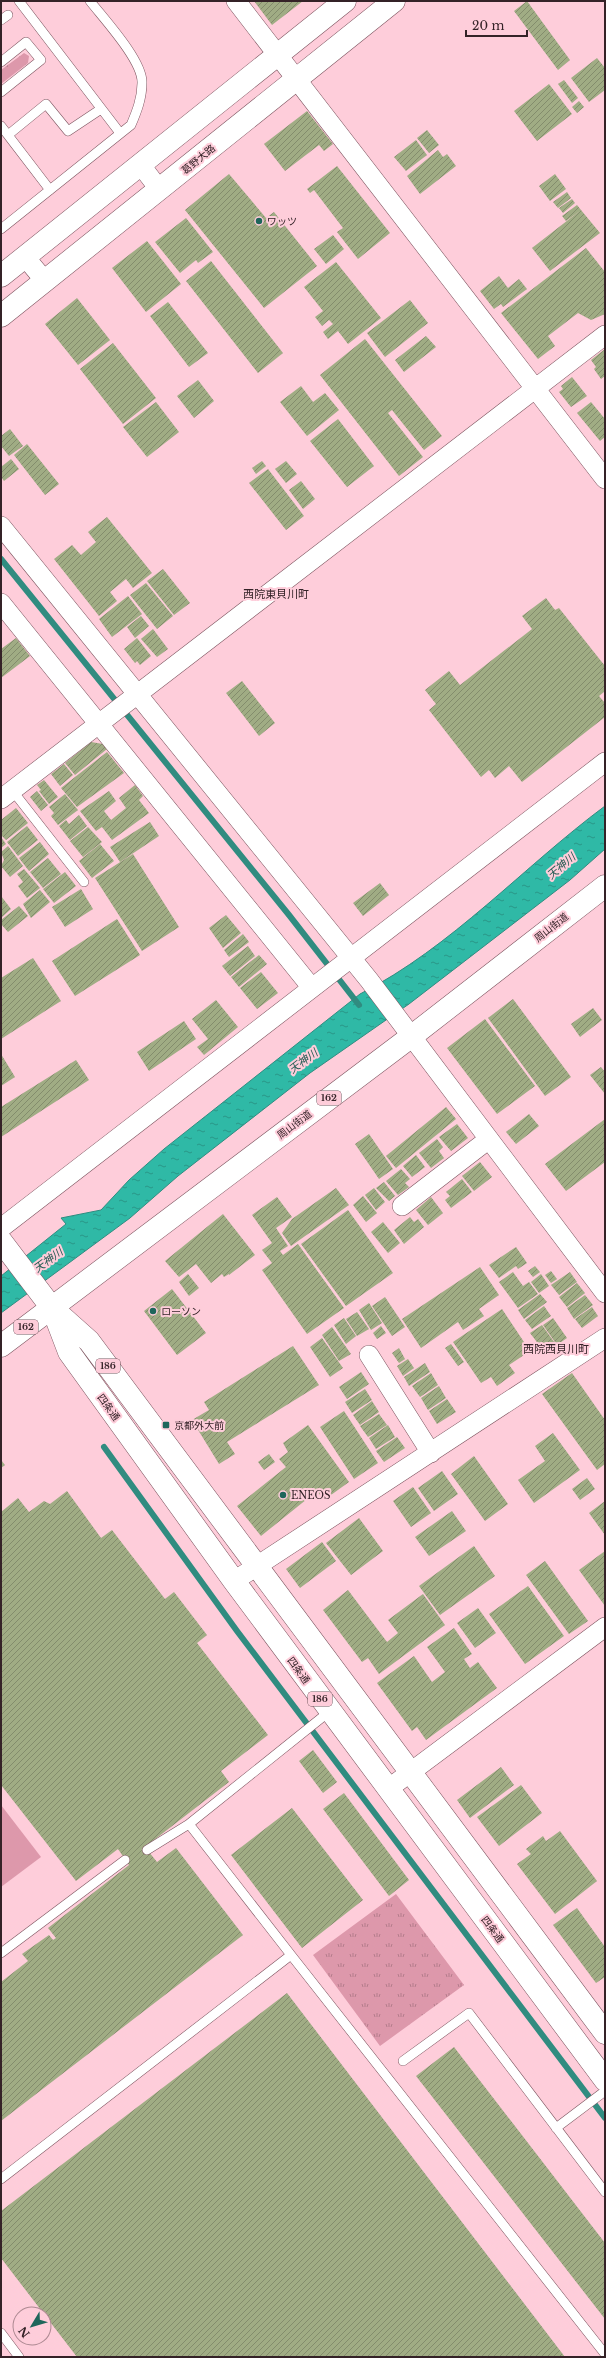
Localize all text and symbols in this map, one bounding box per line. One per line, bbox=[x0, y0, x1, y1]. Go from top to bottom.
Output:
scale bar bbox=[466, 12, 527, 38]
text: 20 m bbox=[472, 18, 504, 33]
street label: 葛野大路 bbox=[179, 142, 218, 177]
place label: ワッツ bbox=[267, 215, 297, 228]
marker: ワッツ bbox=[254, 216, 264, 226]
district label: 西院東貝川町 bbox=[243, 587, 309, 601]
water label: 天神川 bbox=[544, 849, 579, 882]
street label: 周山街道 bbox=[532, 910, 571, 945]
water label: 天神川 bbox=[286, 1045, 321, 1077]
road number: 162 bbox=[317, 1091, 341, 1105]
street label: 周山街道 bbox=[274, 1107, 314, 1142]
water label: 天神川 bbox=[31, 1244, 66, 1275]
place label: ローソン bbox=[161, 1305, 201, 1318]
marker: ローソン bbox=[148, 1306, 158, 1316]
road number: 162 bbox=[14, 1320, 38, 1334]
district label: 西院西貝川町 bbox=[523, 1342, 589, 1356]
road number: 186 bbox=[96, 1359, 120, 1373]
street label: 四条通 bbox=[95, 1391, 123, 1423]
place label: 京都外大前 bbox=[174, 1419, 224, 1432]
marker: 京都外大前 bbox=[161, 1420, 171, 1430]
place label: ENEOS bbox=[291, 1489, 330, 1502]
marker: ENEOS bbox=[278, 1490, 288, 1500]
street label: 四条通 bbox=[285, 1654, 313, 1686]
road number: 186 bbox=[308, 1692, 332, 1706]
street label: 四条通 bbox=[478, 1913, 507, 1945]
north arrow bbox=[12, 2306, 52, 2346]
text: N bbox=[15, 2323, 33, 2341]

